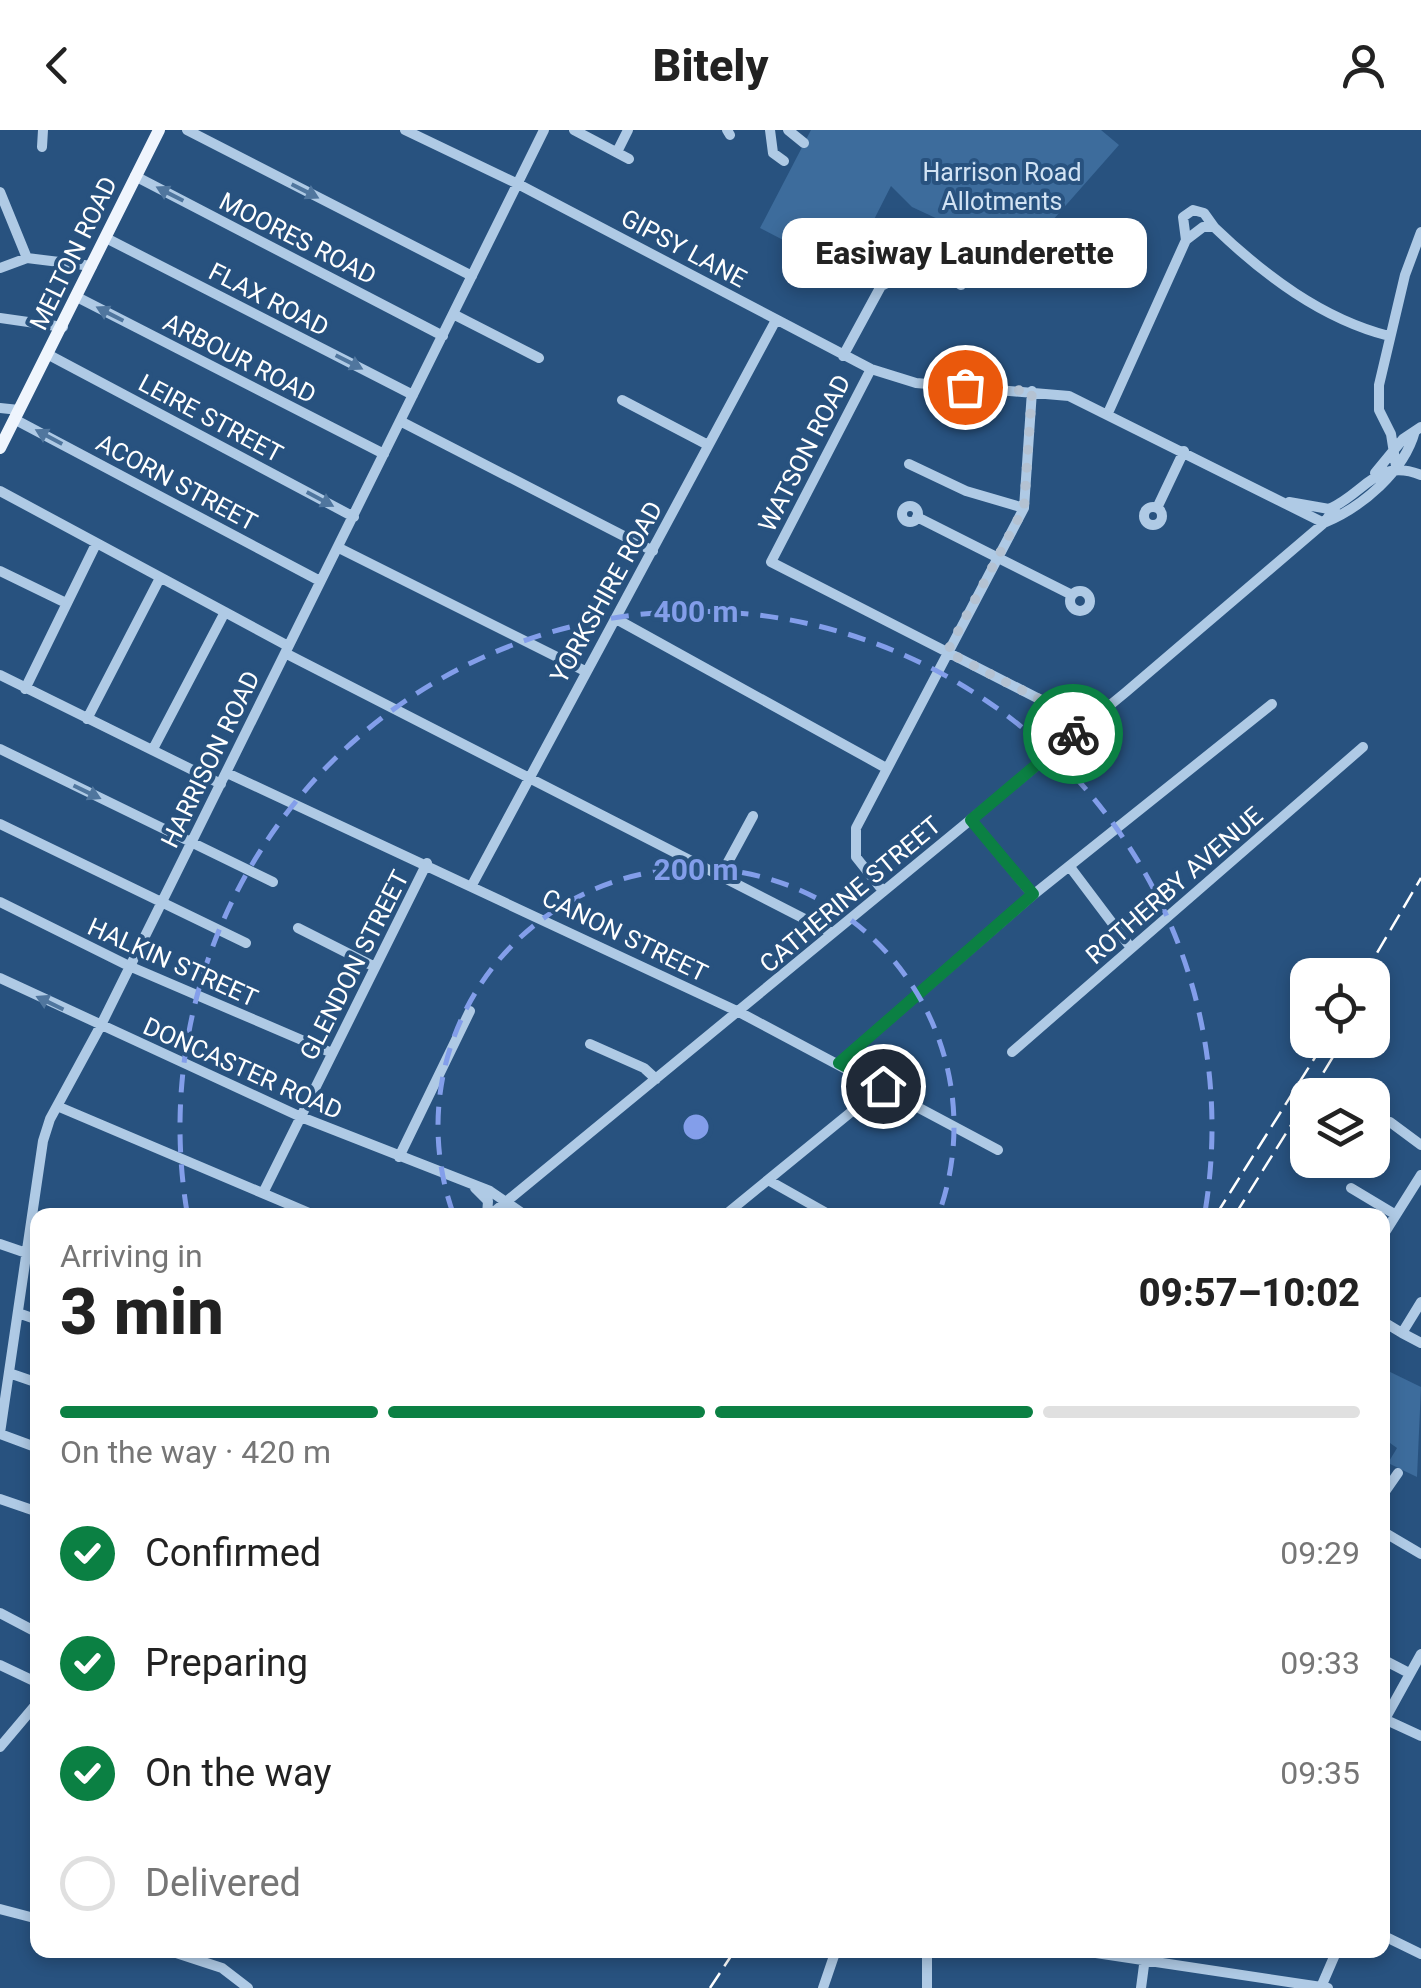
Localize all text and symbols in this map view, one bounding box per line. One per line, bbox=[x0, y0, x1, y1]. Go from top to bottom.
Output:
icon: back bbox=[30, 38, 85, 93]
icon: person bbox=[1336, 38, 1391, 93]
text: Bitely bbox=[653, 39, 768, 92]
park label: Harrison Road Allotments bbox=[923, 158, 1081, 216]
street label: MELTON ROAD bbox=[24, 172, 123, 335]
one-way arrow bbox=[290, 182, 319, 199]
one-way arrow bbox=[155, 186, 184, 203]
street label: MOORES ROAD bbox=[215, 186, 381, 290]
street label: GIPSY LANE bbox=[616, 203, 751, 294]
callout: Easiway Launderette bbox=[782, 217, 1148, 287]
text: Easiway Launderette bbox=[815, 234, 1114, 272]
street label: FLAX ROAD bbox=[204, 257, 334, 342]
one-way arrow bbox=[96, 306, 125, 323]
street label: ARBOUR ROAD bbox=[159, 308, 321, 409]
pin bbox=[923, 345, 1008, 430]
one-way arrow bbox=[334, 353, 363, 370]
icon: bag bbox=[938, 360, 993, 415]
street label: LEIRE STREET bbox=[134, 368, 288, 469]
street label: WATSON ROAD bbox=[752, 370, 856, 537]
one-way arrow bbox=[34, 428, 63, 445]
street label: ACORN STREET bbox=[91, 428, 262, 537]
one-way arrow bbox=[306, 490, 334, 508]
street label: YORKSHIRE ROAD bbox=[544, 496, 668, 688]
text: 400 m bbox=[653, 594, 739, 629]
street label: HARRISON ROAD bbox=[155, 666, 266, 852]
courier bbox=[1023, 684, 1123, 784]
icon: bike bbox=[1046, 707, 1101, 762]
one-way arrow bbox=[73, 783, 102, 800]
street label: ROTHERBY AVENUE bbox=[1080, 801, 1269, 970]
street label: CATHERINE STREET bbox=[754, 810, 947, 979]
text: 200 m bbox=[653, 852, 739, 887]
street label: GLENDON STREET bbox=[294, 866, 415, 1065]
street label: CANON STREET bbox=[537, 883, 712, 988]
street label: HALKIN STREET bbox=[83, 912, 262, 1013]
map controls bbox=[1290, 958, 1390, 1178]
button: locate bbox=[1290, 958, 1390, 1058]
one-way arrow bbox=[35, 994, 64, 1011]
street label: DONCASTER ROAD bbox=[139, 1012, 347, 1125]
pin bbox=[841, 1044, 926, 1129]
icon: home bbox=[856, 1059, 911, 1114]
button: layers bbox=[1290, 1078, 1390, 1178]
centre of rings bbox=[678, 1109, 714, 1145]
text: Arriving in bbox=[60, 1237, 203, 1275]
text: 09:57–10:02 bbox=[1139, 1271, 1360, 1315]
text: 3 min bbox=[60, 1274, 224, 1350]
text: On the way · 420 m bbox=[60, 1433, 331, 1471]
icon: check bbox=[60, 1526, 115, 1581]
text: Confirmed bbox=[145, 1531, 321, 1575]
text: 09:29 bbox=[1280, 1534, 1360, 1572]
icon: check bbox=[60, 1636, 115, 1691]
text: Preparing bbox=[145, 1641, 308, 1685]
text: 09:33 bbox=[1280, 1644, 1360, 1682]
icon: check bbox=[60, 1746, 115, 1801]
text: On the way bbox=[145, 1751, 331, 1795]
text: 09:35 bbox=[1280, 1754, 1360, 1792]
text: Delivered bbox=[145, 1861, 301, 1905]

